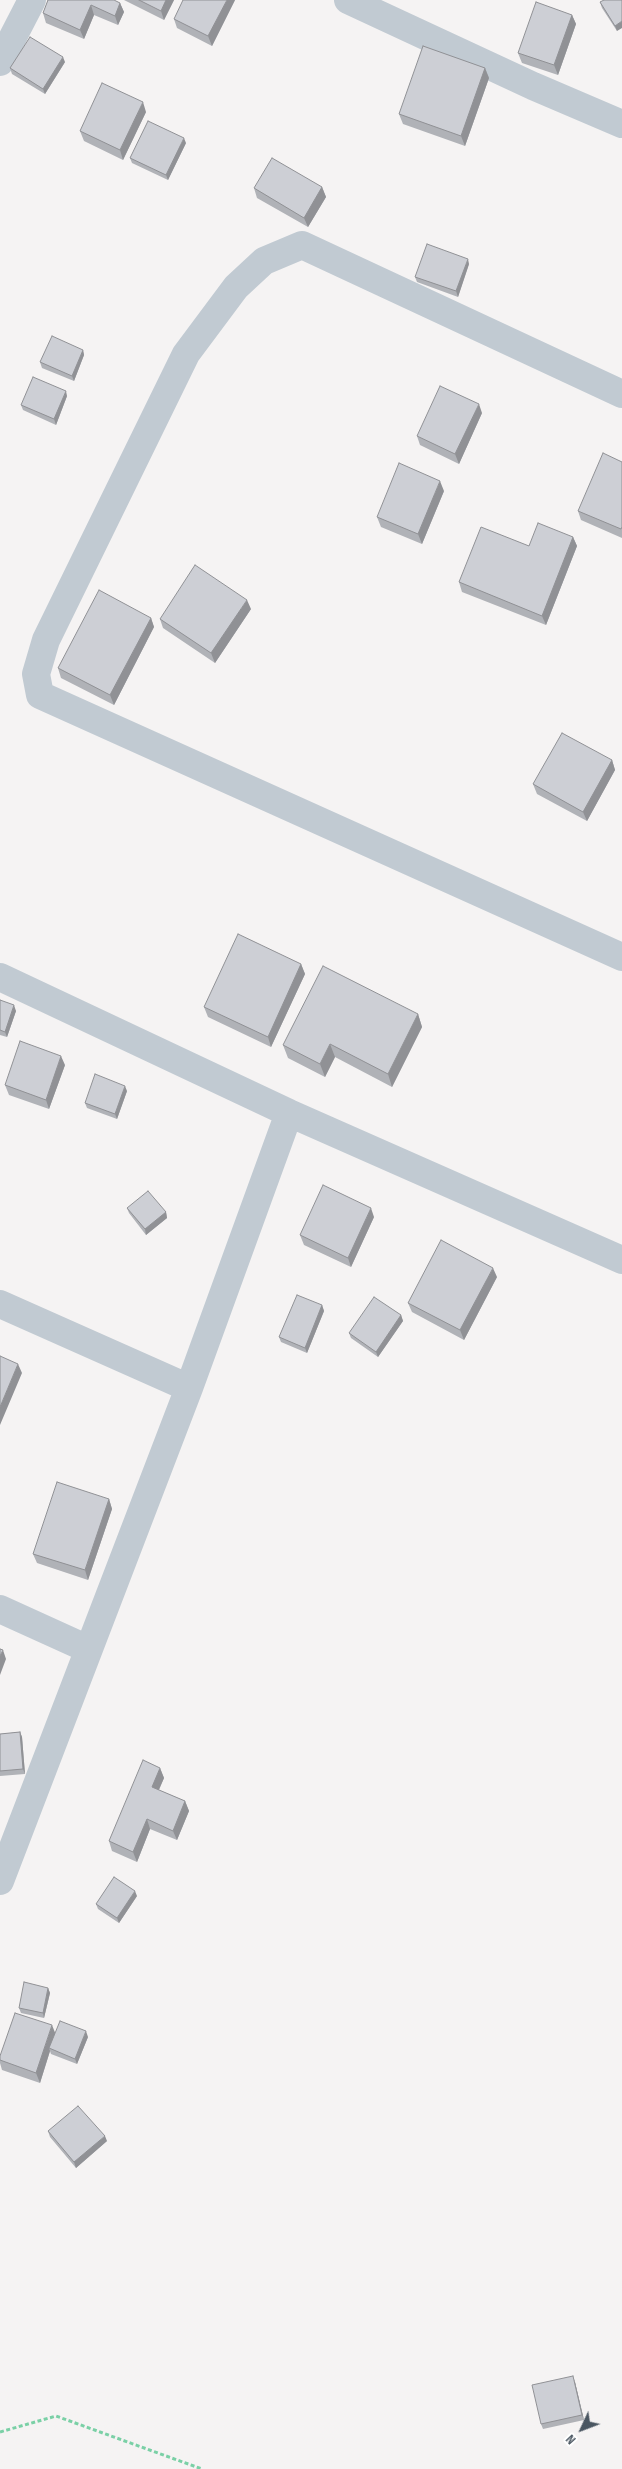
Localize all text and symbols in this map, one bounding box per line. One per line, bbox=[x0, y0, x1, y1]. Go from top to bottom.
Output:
north arrow bbox=[557, 2404, 607, 2454]
text: N bbox=[562, 2431, 579, 2448]

